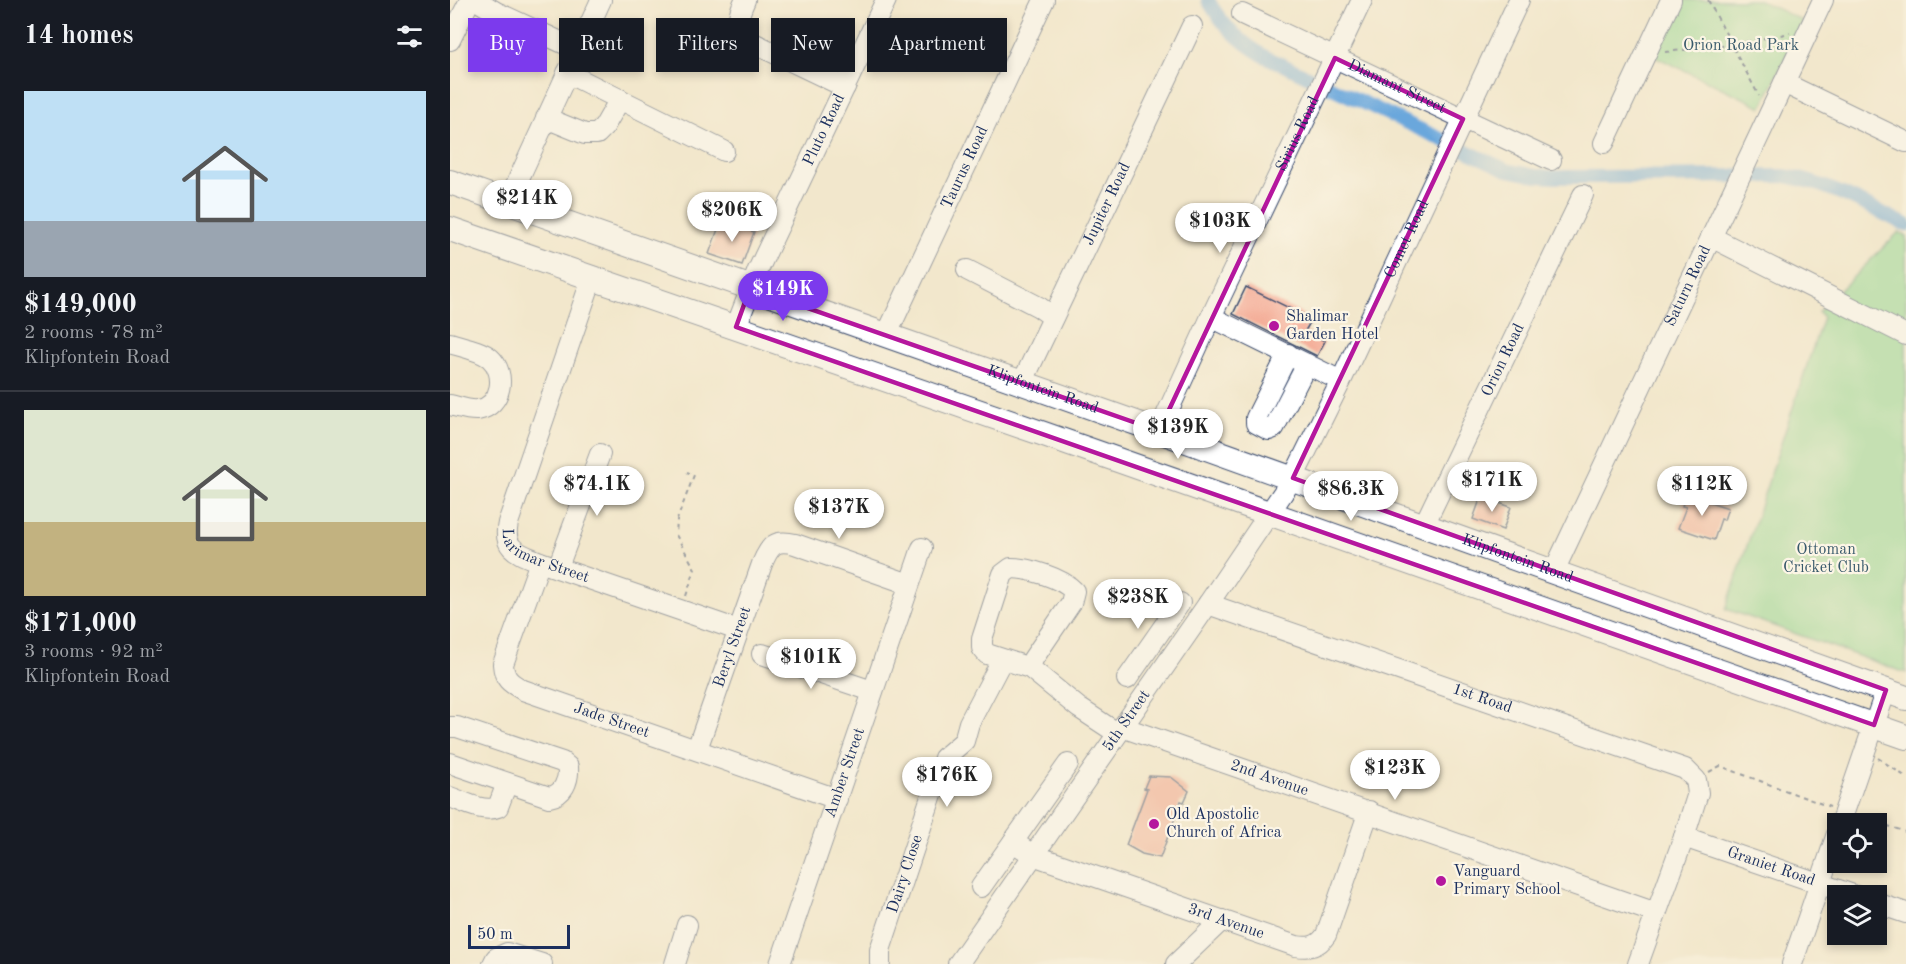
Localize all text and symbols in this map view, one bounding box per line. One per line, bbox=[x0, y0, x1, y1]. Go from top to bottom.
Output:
chip: Buy bbox=[468, 18, 547, 72]
chip: Rent bbox=[559, 18, 644, 72]
chip: Filters bbox=[656, 18, 759, 72]
chip: New bbox=[771, 18, 855, 72]
chip: Apartment bbox=[867, 18, 1007, 72]
icon: filters bbox=[393, 20, 426, 53]
text: 14 homes bbox=[24, 23, 133, 49]
park label: Orion Road Park bbox=[1683, 38, 1799, 54]
street label: Diamant Street bbox=[1345, 57, 1449, 117]
street label: Pluto Road bbox=[801, 92, 848, 168]
street label: Sirius Road bbox=[1274, 94, 1323, 174]
street label: Taurus Road bbox=[939, 124, 991, 211]
icon: home bbox=[171, 130, 279, 238]
street label: Jupiter Road bbox=[1081, 160, 1134, 248]
pin: $214K bbox=[485, 180, 569, 231]
text: $214K bbox=[496, 189, 558, 209]
pin: $206K bbox=[690, 192, 774, 243]
street label: Comet Road bbox=[1382, 198, 1432, 281]
text: $206K bbox=[701, 201, 763, 221]
pin: $103K bbox=[1178, 203, 1262, 254]
text: $103K bbox=[1189, 212, 1251, 232]
street label: Saturn Road bbox=[1662, 243, 1714, 329]
pin: $149K bbox=[741, 271, 825, 322]
text: $149K bbox=[752, 280, 814, 300]
text: $149,000 bbox=[24, 292, 137, 318]
place label: Shalimar Garden Hotel bbox=[1286, 309, 1379, 343]
marker: Shalimar Garden Hotel bbox=[1267, 319, 1281, 333]
street label: Orion Road bbox=[1479, 321, 1528, 399]
text: 2 rooms · 78 m² bbox=[24, 323, 163, 343]
text: Klipfontein Road bbox=[24, 348, 170, 368]
street label: Klipfontein Road bbox=[985, 363, 1100, 417]
pin: $139K bbox=[1136, 409, 1220, 460]
text: $139K bbox=[1147, 418, 1209, 438]
icon: home bbox=[171, 449, 279, 557]
pin: $171K bbox=[1450, 462, 1534, 513]
pin: $74.1K bbox=[548, 466, 646, 517]
pin: $112K bbox=[1660, 466, 1744, 517]
pin: $86.3K bbox=[1302, 471, 1400, 522]
text: $171K bbox=[1461, 471, 1523, 491]
text: $74.1K bbox=[563, 475, 631, 495]
text: $112K bbox=[1671, 475, 1733, 495]
text: $86.3K bbox=[1317, 480, 1385, 500]
pin: $137K bbox=[797, 489, 881, 540]
text: $137K bbox=[808, 498, 870, 518]
street label: Larimar Street bbox=[499, 528, 591, 586]
street label: Klipfontein Road bbox=[1460, 532, 1575, 586]
park label: Ottoman Cricket Club bbox=[1783, 542, 1869, 576]
pin: $238K bbox=[1096, 579, 1180, 630]
text: $238K bbox=[1107, 588, 1169, 608]
street label: Beryl Street bbox=[711, 604, 755, 690]
text: $171,000 bbox=[24, 611, 137, 637]
pin: $101K bbox=[769, 639, 853, 690]
text: 3 rooms · 92 m² bbox=[24, 642, 163, 662]
text: $101K bbox=[780, 648, 842, 668]
text: Klipfontein Road bbox=[24, 667, 170, 687]
street label: 1st Road bbox=[1450, 681, 1514, 716]
street label: 5th Street bbox=[1100, 687, 1154, 754]
street label: Jade Street bbox=[571, 700, 652, 741]
street label: Amber Street bbox=[822, 725, 868, 820]
pin: $123K bbox=[1353, 750, 1437, 801]
pin: $176K bbox=[905, 757, 989, 808]
street label: 2nd Avenue bbox=[1228, 757, 1310, 799]
text: $123K bbox=[1364, 759, 1426, 779]
text: $176K bbox=[916, 766, 978, 786]
place label: Old Apostolic Church of Africa bbox=[1166, 807, 1282, 841]
map controls bbox=[1827, 813, 1887, 945]
button: locate bbox=[1827, 813, 1887, 873]
marker: Old Apostolic Church of Africa bbox=[1147, 817, 1161, 831]
street label: Dairy Close bbox=[885, 833, 926, 915]
street label: Graniet Road bbox=[1725, 844, 1817, 889]
place label: Vanguard Primary School bbox=[1453, 864, 1561, 898]
marker: Vanguard Primary School bbox=[1434, 874, 1448, 888]
button: layers bbox=[1827, 885, 1887, 945]
street label: 3rd Avenue bbox=[1186, 901, 1266, 942]
scale bar bbox=[468, 922, 570, 950]
text: 50 m bbox=[477, 927, 513, 943]

